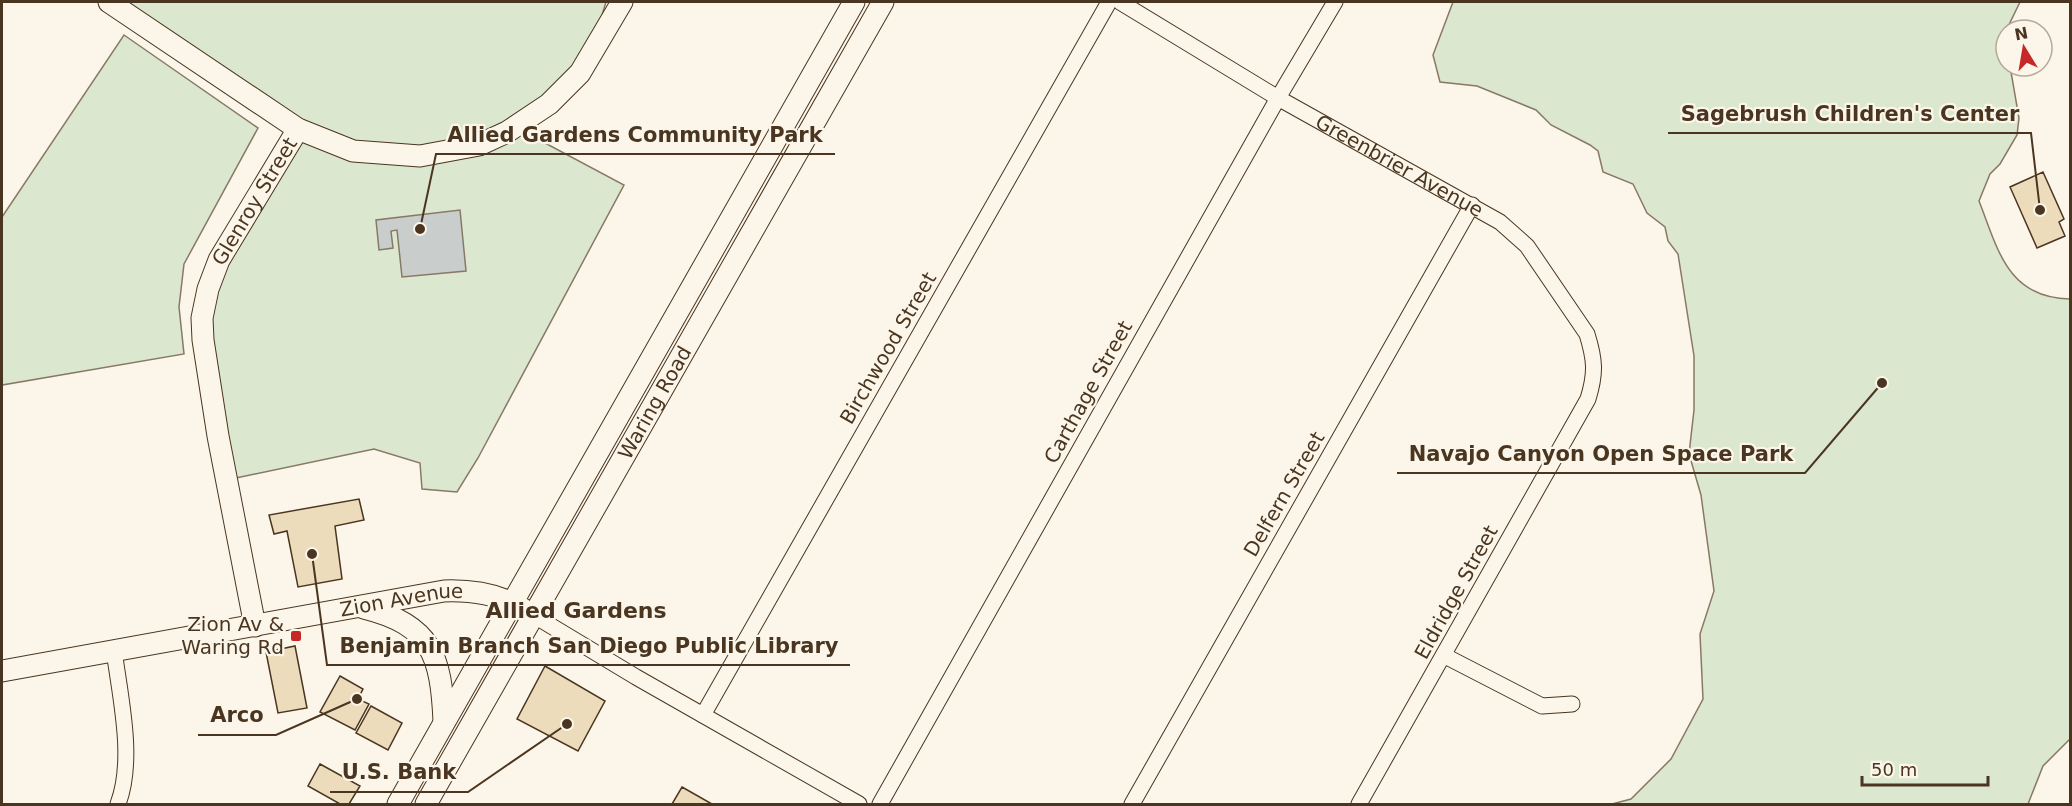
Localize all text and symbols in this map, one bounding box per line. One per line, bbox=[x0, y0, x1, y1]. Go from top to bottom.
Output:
north arrow bbox=[1994, 18, 2054, 78]
text: N bbox=[2013, 23, 2030, 44]
callout: Sagebrush Children's Center bbox=[1668, 94, 2031, 133]
text: Sagebrush Children's Center bbox=[1681, 102, 2020, 126]
street label: Greenbrier Avenue bbox=[1311, 109, 1488, 222]
callout: Allied Gardens Community Park bbox=[436, 115, 835, 154]
text: Allied Gardens Community Park bbox=[447, 123, 824, 147]
street label: Glenroy Street bbox=[207, 133, 302, 270]
street label: Birchwood Street bbox=[835, 268, 941, 428]
street label: Carthage Street bbox=[1039, 316, 1137, 468]
street label: Waring Road bbox=[613, 342, 696, 464]
street label: Delfern Street bbox=[1239, 427, 1330, 561]
callout: Navajo Canyon Open Space Park bbox=[1397, 434, 1805, 473]
text: Navajo Canyon Open Space Park bbox=[1409, 442, 1794, 466]
street label: Eldridge Street bbox=[1409, 521, 1503, 663]
street label: Zion Avenue bbox=[338, 579, 464, 622]
district label: Allied Gardens bbox=[485, 598, 667, 623]
place label: Zion Av & Waring Rd bbox=[181, 612, 284, 659]
callout: Benjamin Branch San Diego Public Library bbox=[327, 626, 850, 665]
marker: Zion Av & Waring Rd bbox=[289, 629, 303, 643]
text: Benjamin Branch San Diego Public Library bbox=[339, 634, 839, 658]
callout: Arco bbox=[198, 696, 276, 735]
text: Arco bbox=[210, 703, 264, 727]
scale bar bbox=[1862, 749, 1988, 787]
callout: U.S. Bank bbox=[330, 753, 468, 792]
text: 50 m bbox=[1871, 759, 1917, 780]
text: U.S. Bank bbox=[342, 760, 457, 784]

